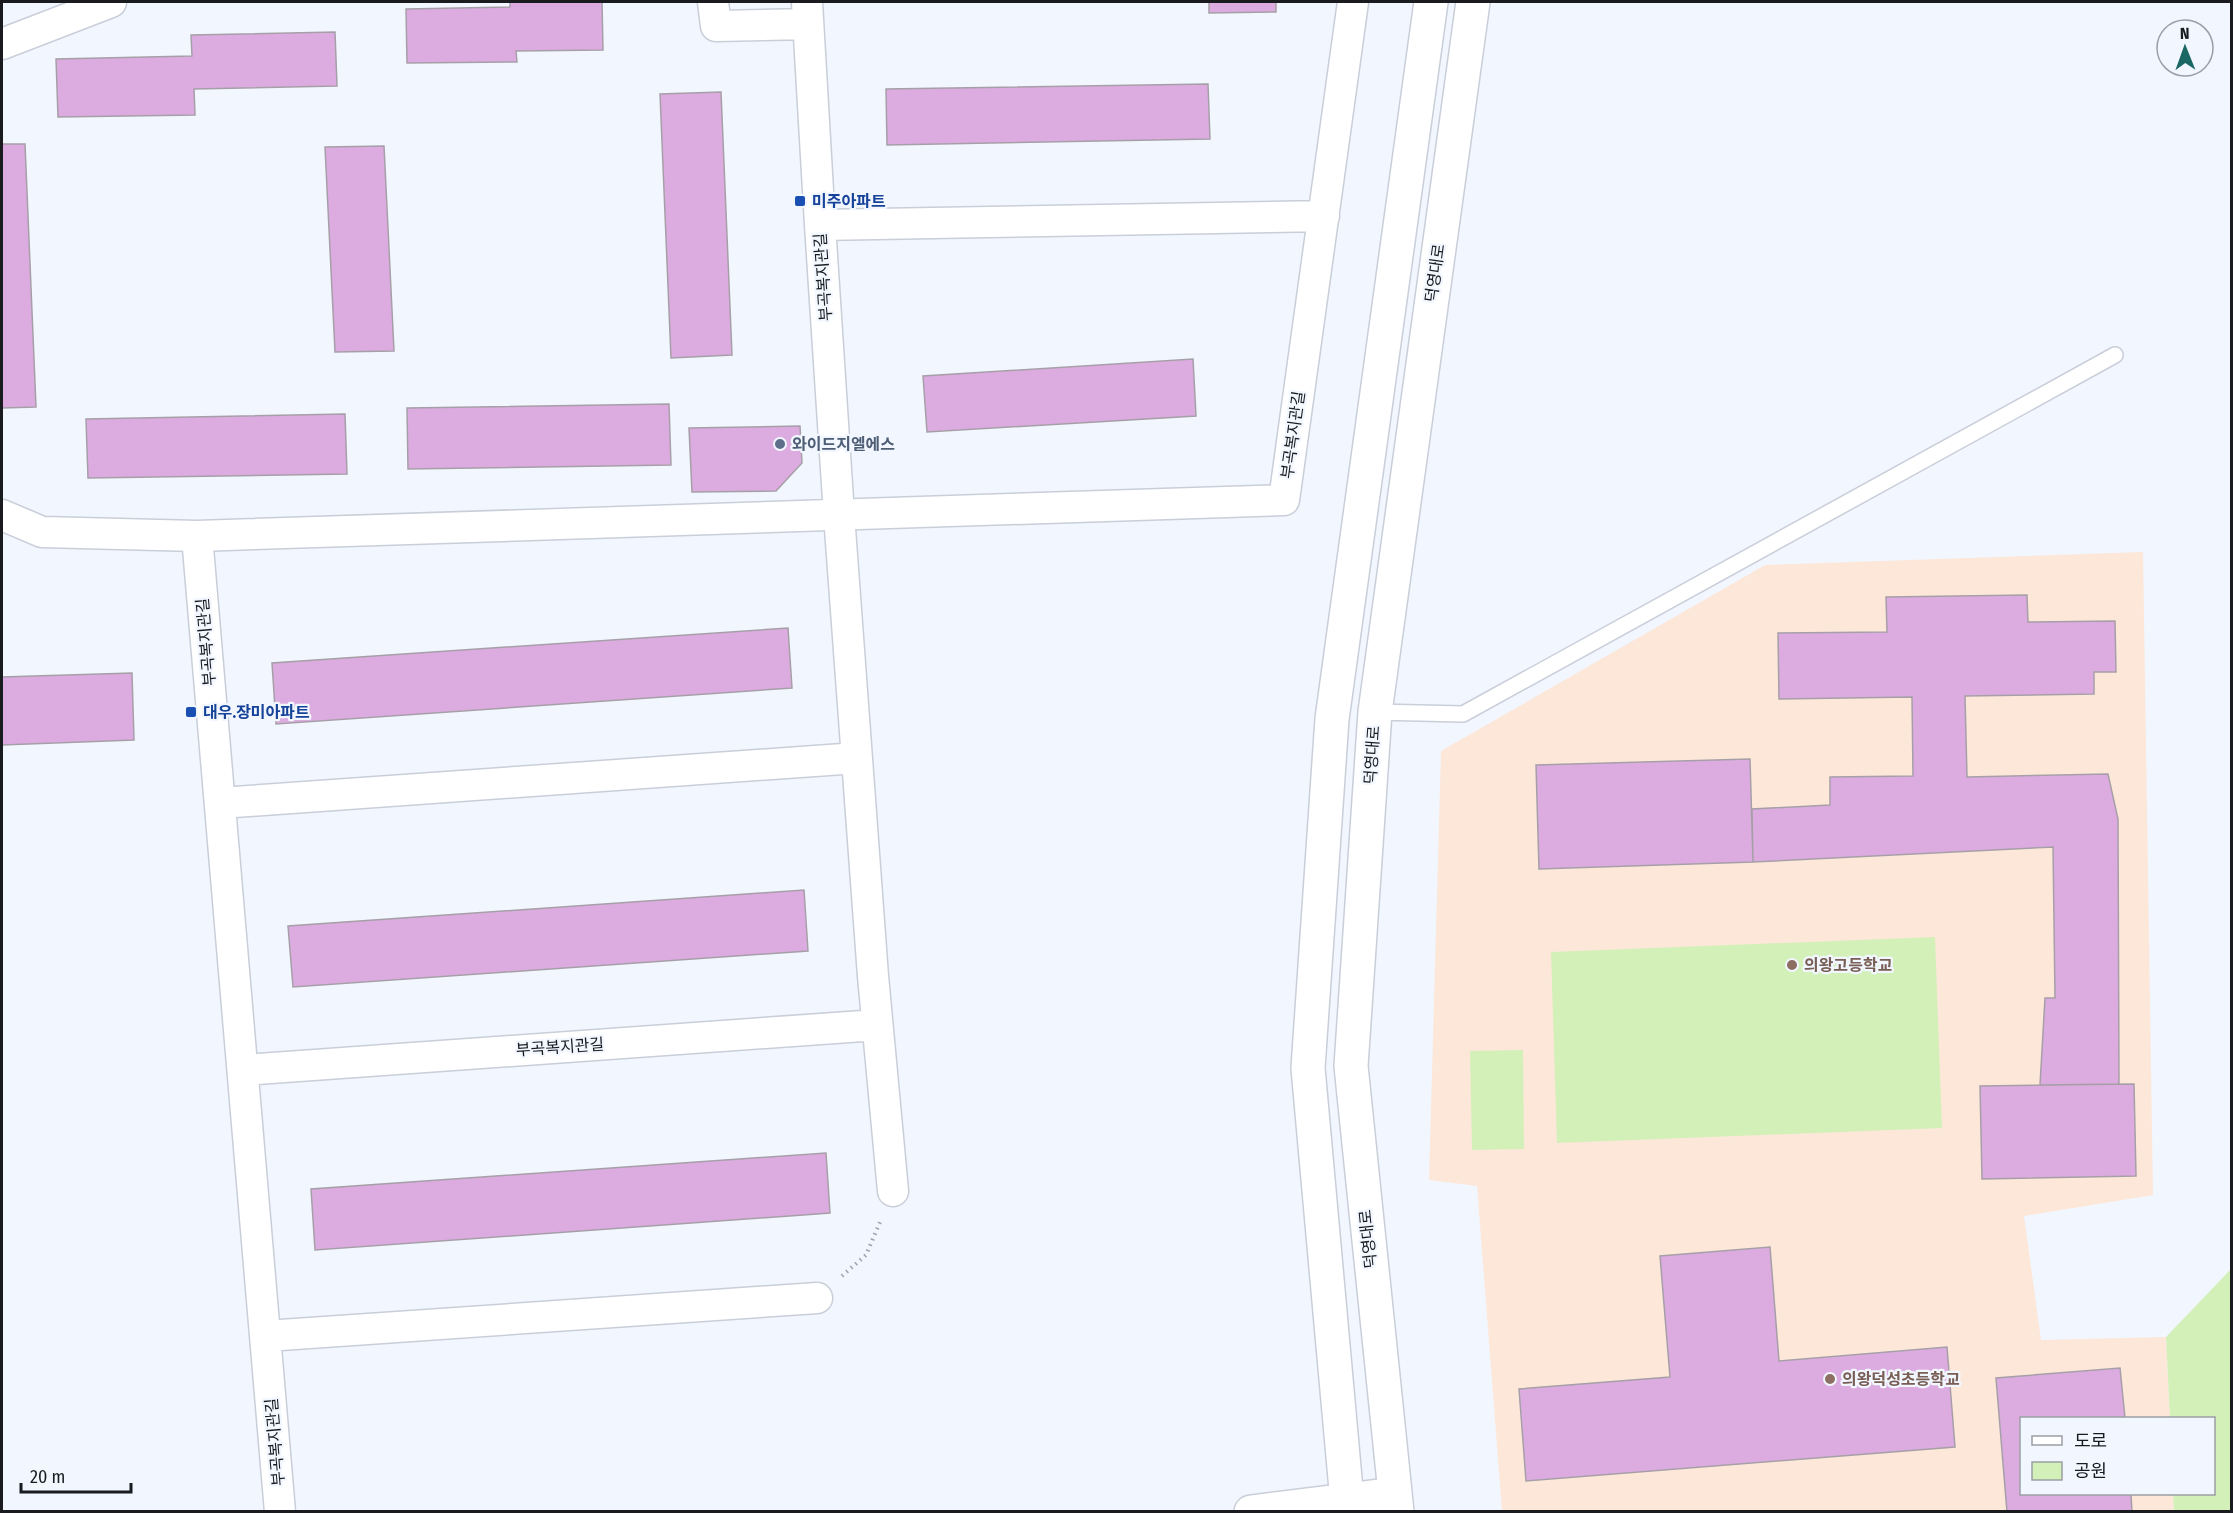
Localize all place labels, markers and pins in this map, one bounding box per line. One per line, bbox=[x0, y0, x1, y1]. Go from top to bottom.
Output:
place label: 미주아파트 bbox=[812, 192, 886, 211]
marker: 미주아파트 bbox=[793, 194, 807, 208]
place label: 와이드지엘에스 bbox=[792, 435, 895, 454]
marker: 와이드지엘에스 bbox=[773, 437, 787, 451]
place label: 대우.장미아파트 bbox=[203, 703, 310, 722]
marker: 대우.장미아파트 bbox=[184, 705, 198, 719]
place label: 의왕고등학교 bbox=[1804, 956, 1893, 975]
marker: 의왕고등학교 bbox=[1785, 958, 1799, 972]
place label: 의왕덕성초등학교 bbox=[1842, 1370, 1960, 1389]
marker: 의왕덕성초등학교 bbox=[1823, 1372, 1837, 1386]

